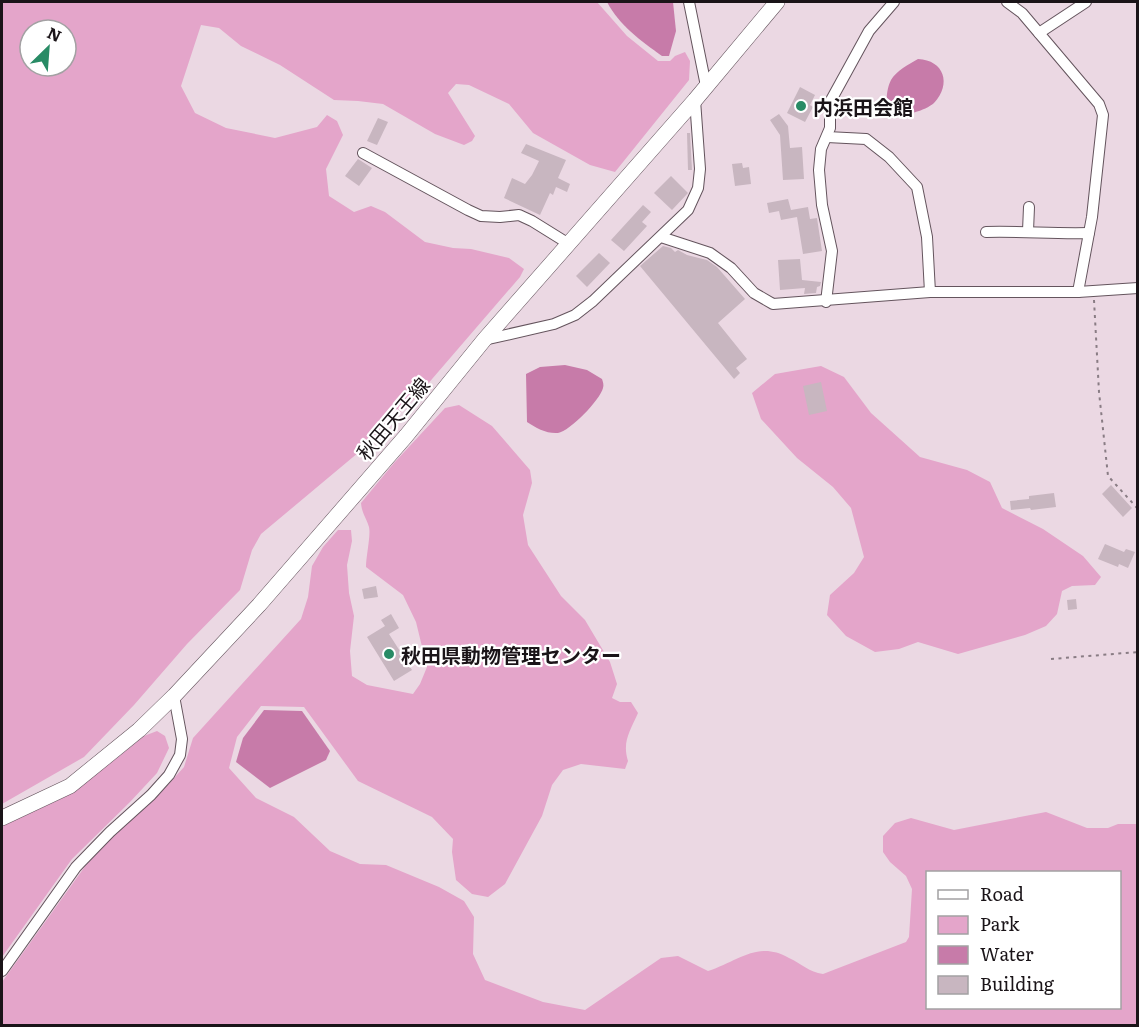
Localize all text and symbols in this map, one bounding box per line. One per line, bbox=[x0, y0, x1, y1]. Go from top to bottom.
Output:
north arrow bbox=[18, 18, 78, 78]
text: N bbox=[44, 20, 66, 47]
place label: 内浜田会館 bbox=[813, 91, 913, 121]
marker: 内浜田会館 bbox=[794, 99, 808, 113]
street label: 秋田天王線 bbox=[348, 370, 436, 466]
place label: 秋田県動物管理センター bbox=[401, 639, 621, 669]
marker: 秋田県動物管理センター bbox=[382, 647, 396, 661]
legend bbox=[926, 871, 1121, 1009]
text: Road bbox=[980, 880, 1024, 907]
text: Park bbox=[980, 910, 1021, 937]
text: Water bbox=[980, 940, 1034, 967]
text: Building bbox=[980, 970, 1055, 997]

